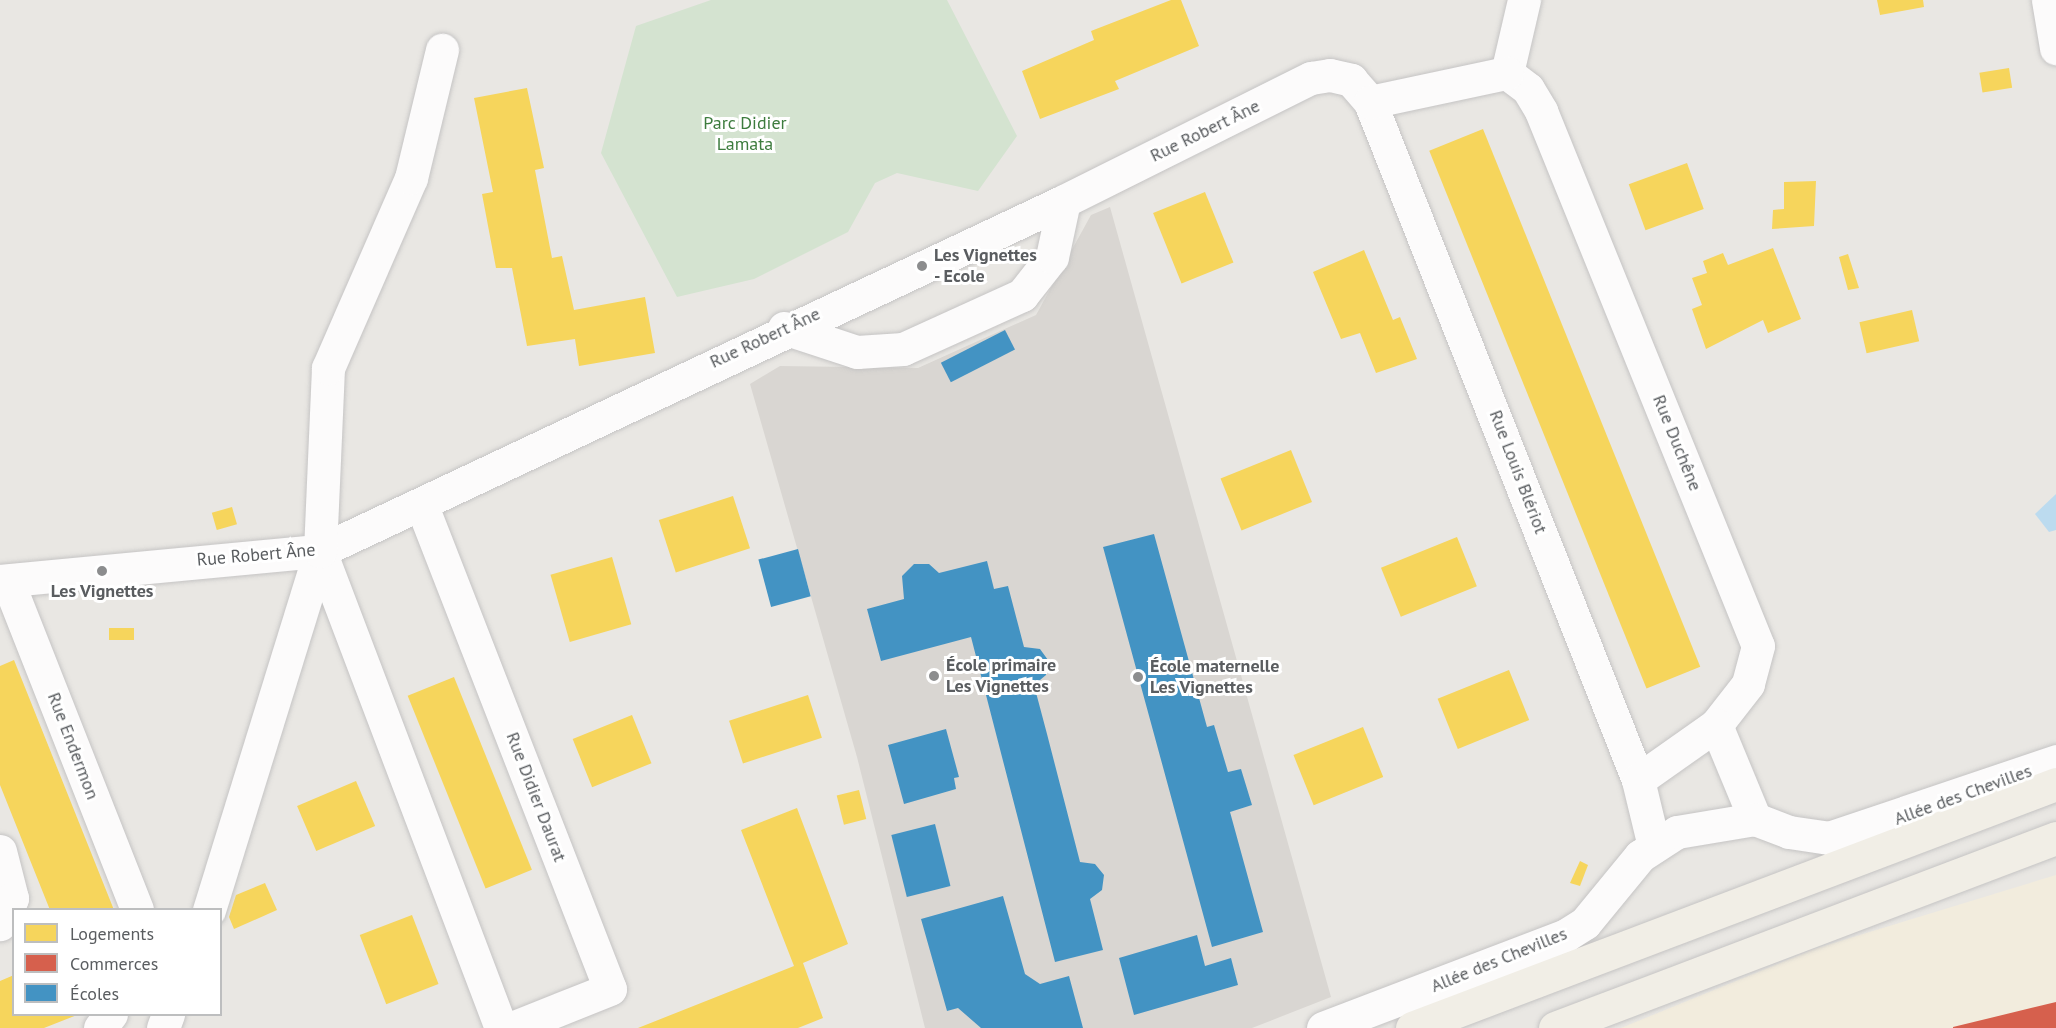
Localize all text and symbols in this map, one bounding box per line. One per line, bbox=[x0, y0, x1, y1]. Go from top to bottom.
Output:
street label: Rue Robert Âne bbox=[1147, 95, 1263, 167]
park label: Parc Didier Lamata bbox=[703, 113, 787, 156]
place label: Les Vignettes - Ecole bbox=[934, 245, 1037, 288]
marker: Les Vignettes - Ecole bbox=[915, 259, 929, 273]
street label: Rue Robert Âne bbox=[706, 303, 824, 373]
street label: Rue Duchêne bbox=[1648, 392, 1706, 494]
street label: Rue Louis Blériot bbox=[1485, 407, 1551, 537]
street label: Rue Robert Âne bbox=[195, 539, 317, 571]
marker: Les Vignettes bbox=[95, 564, 109, 578]
place label: Les Vignettes bbox=[50, 580, 154, 602]
place label: École primaire Les Vignettes bbox=[946, 655, 1056, 698]
place label: École maternelle Les Vignettes bbox=[1150, 656, 1279, 698]
marker: École primaire Les Vignettes bbox=[927, 669, 941, 683]
marker: École maternelle Les Vignettes bbox=[1131, 670, 1145, 684]
street label: Rue Endermon bbox=[43, 690, 103, 802]
street label: Rue Didier Daurat bbox=[501, 729, 571, 865]
street label: Allée des Chevilles bbox=[1891, 760, 2035, 830]
legend bbox=[12, 908, 222, 1016]
text: Logements bbox=[70, 922, 154, 945]
street label: Allée des Chevilles bbox=[1428, 923, 1570, 997]
text: Commerces bbox=[70, 952, 158, 975]
text: Écoles bbox=[70, 982, 119, 1005]

